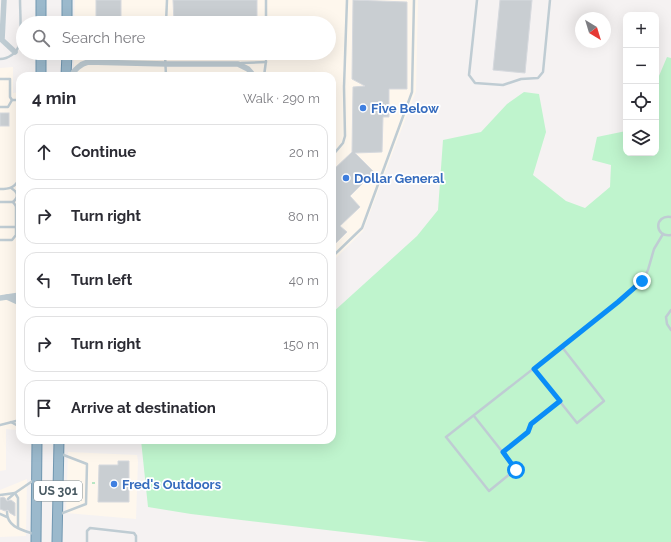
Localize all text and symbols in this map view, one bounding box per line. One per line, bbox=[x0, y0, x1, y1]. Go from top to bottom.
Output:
north arrow bbox=[575, 12, 611, 48]
map controls bbox=[623, 12, 659, 156]
button: + bbox=[623, 12, 659, 48]
search box bbox=[16, 16, 336, 60]
icon: search bbox=[30, 27, 52, 49]
text: Search here bbox=[62, 29, 145, 47]
button: − bbox=[623, 48, 659, 84]
button: locate bbox=[623, 84, 659, 120]
text: 4 min bbox=[32, 88, 76, 108]
text: Walk · 290 m bbox=[243, 91, 320, 106]
place label: Five Below bbox=[371, 101, 439, 116]
marker: Five Below bbox=[358, 103, 368, 113]
button: layers bbox=[623, 120, 659, 156]
icon: ahead bbox=[33, 141, 55, 163]
text: Continue bbox=[71, 143, 136, 161]
text: 20 m bbox=[289, 145, 319, 160]
place label: Dollar General bbox=[354, 171, 445, 186]
marker: Dollar General bbox=[341, 173, 351, 183]
icon: right bbox=[33, 205, 55, 227]
text: Turn right bbox=[71, 207, 141, 225]
text: 80 m bbox=[288, 209, 319, 224]
icon: left bbox=[33, 269, 55, 291]
text: Turn left bbox=[71, 271, 132, 289]
route end bbox=[633, 272, 651, 290]
text: 40 m bbox=[289, 273, 319, 288]
icon: right bbox=[33, 333, 55, 355]
text: Turn right bbox=[71, 335, 141, 353]
text: 150 m bbox=[283, 337, 319, 352]
icon: arrive bbox=[33, 397, 55, 419]
text: Arrive at destination bbox=[71, 399, 216, 417]
route start bbox=[507, 461, 525, 479]
place label: Fred's Outdoors bbox=[122, 477, 222, 492]
marker: Fred's Outdoors bbox=[109, 479, 119, 489]
road number: US 301 bbox=[34, 481, 82, 501]

